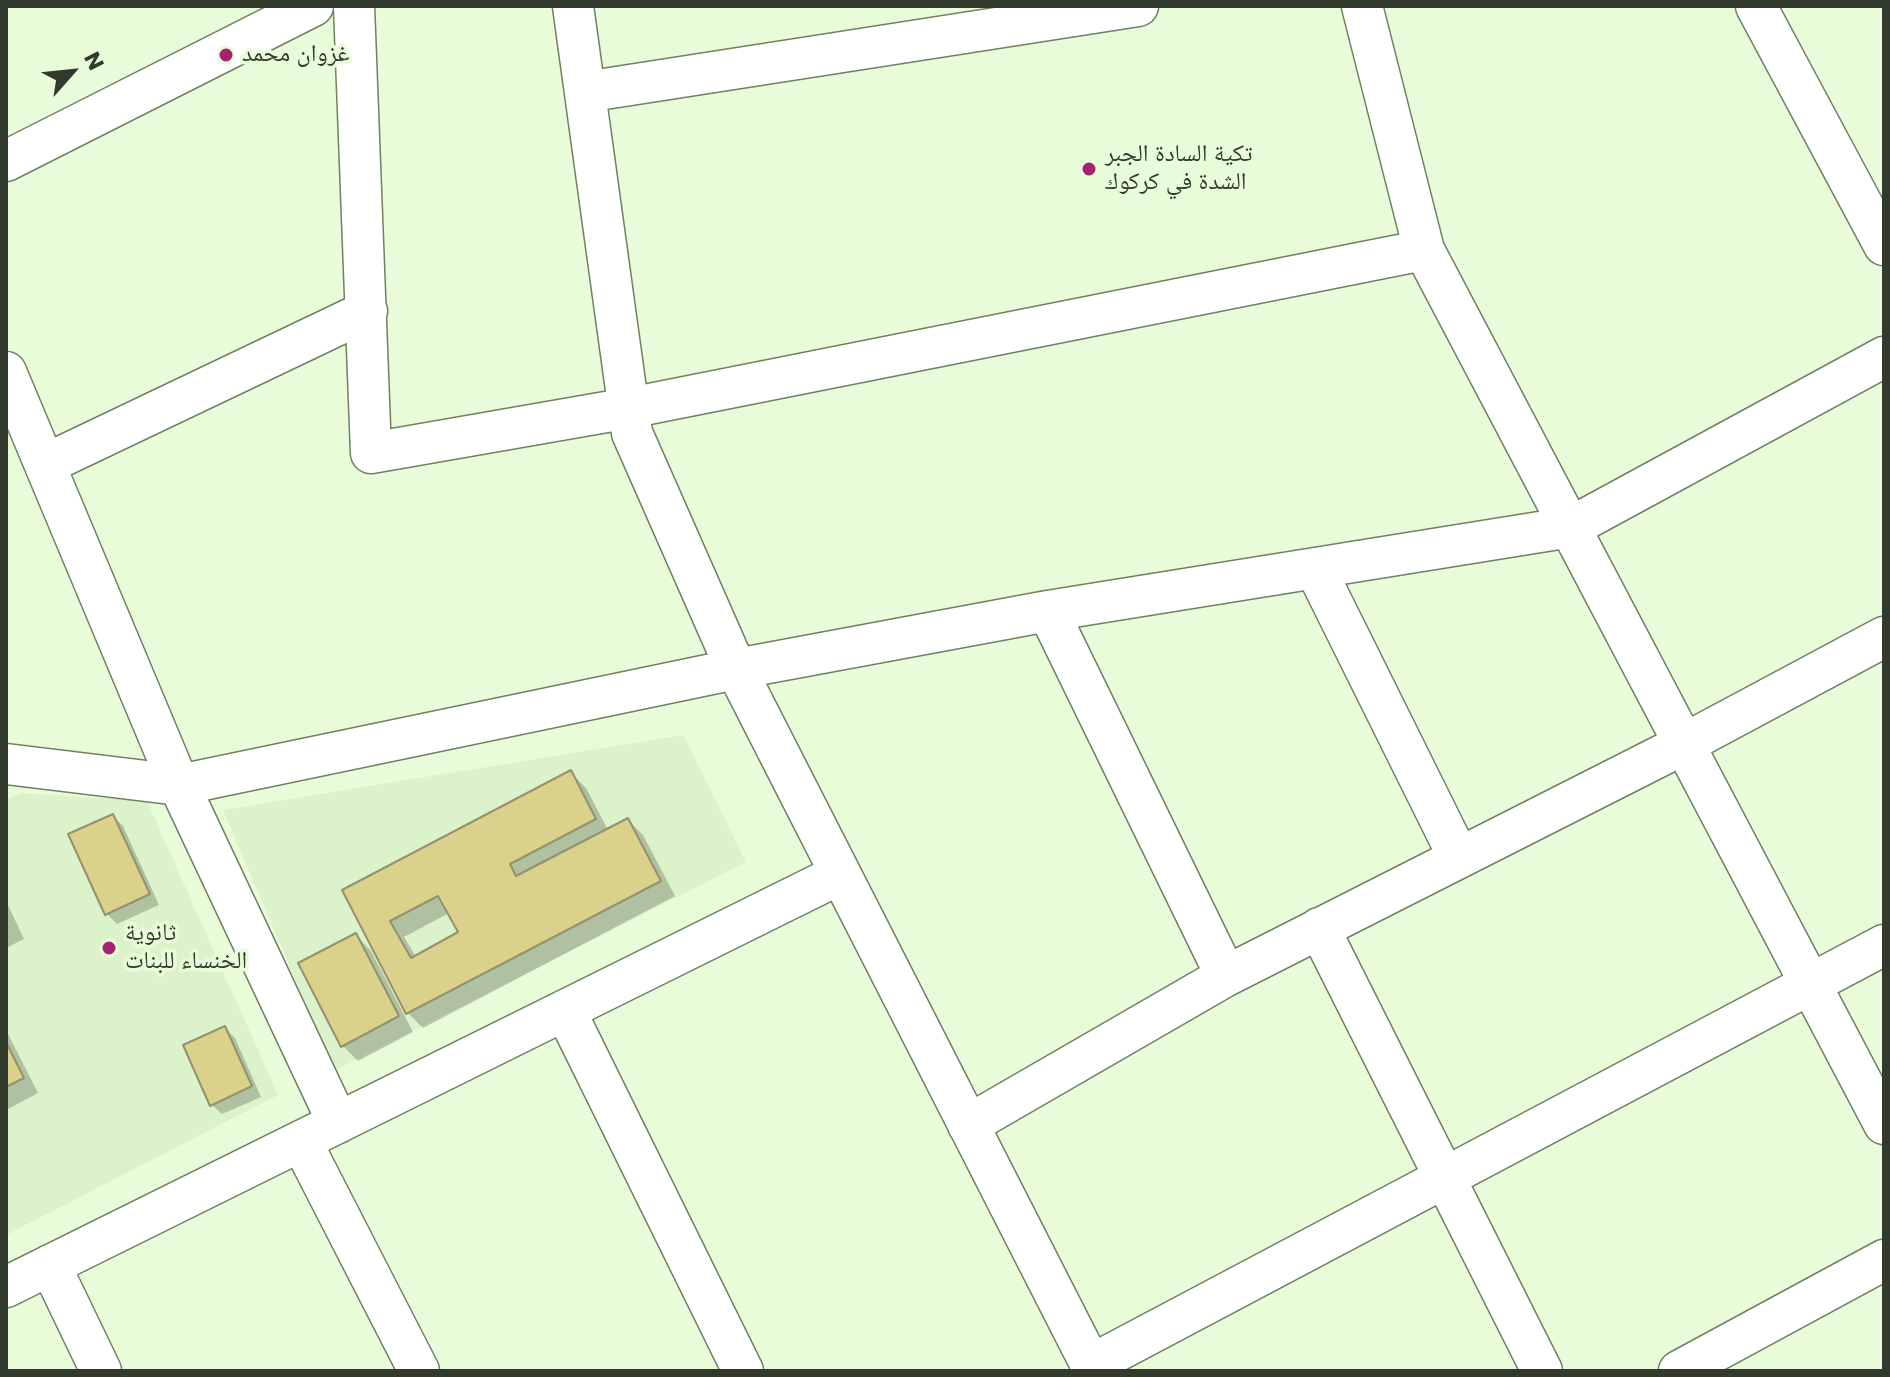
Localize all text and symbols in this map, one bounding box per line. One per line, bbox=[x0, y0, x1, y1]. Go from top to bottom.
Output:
north arrow bbox=[32, 32, 112, 112]
place label: غزوان محمد bbox=[242, 41, 349, 69]
text: N bbox=[76, 46, 111, 75]
marker: غزوان محمد bbox=[217, 46, 235, 64]
place label: تكية السادة الجبر الشدة في كركوك bbox=[1105, 141, 1253, 197]
marker: تكية السادة الجبر الشدة في كركوك bbox=[1080, 160, 1098, 178]
place label: ثانوية الخنساء للبنات bbox=[125, 920, 247, 976]
marker: ثانوية الخنساء للبنات bbox=[100, 939, 118, 957]

